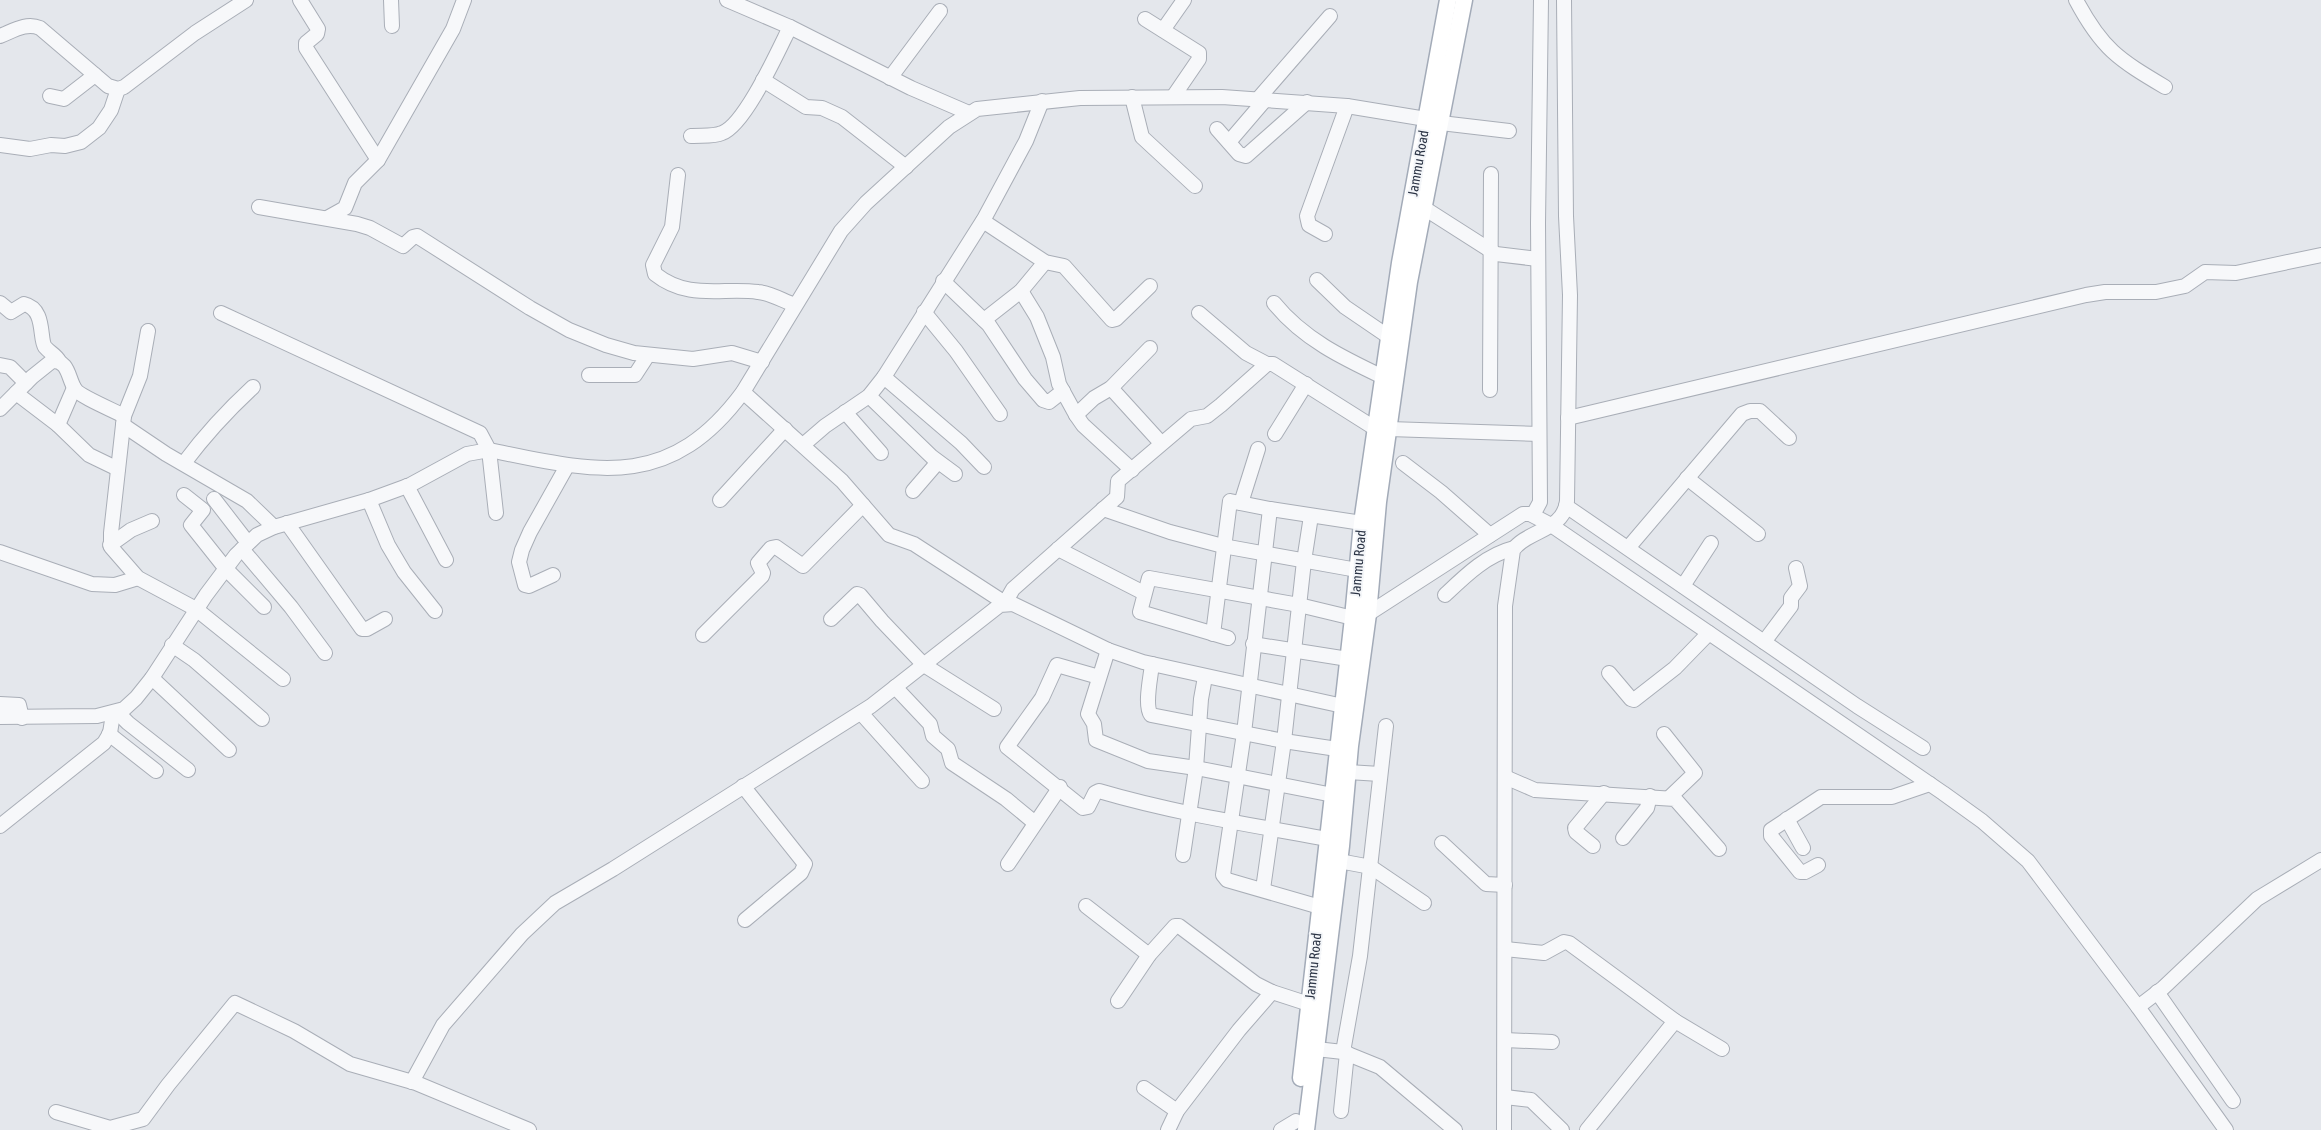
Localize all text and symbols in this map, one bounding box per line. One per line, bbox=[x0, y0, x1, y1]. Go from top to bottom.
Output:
street label: Jammu Road bbox=[1404, 129, 1432, 197]
street label: Jammu Road bbox=[1347, 529, 1369, 597]
street label: Jammu Road bbox=[1302, 932, 1324, 1000]

